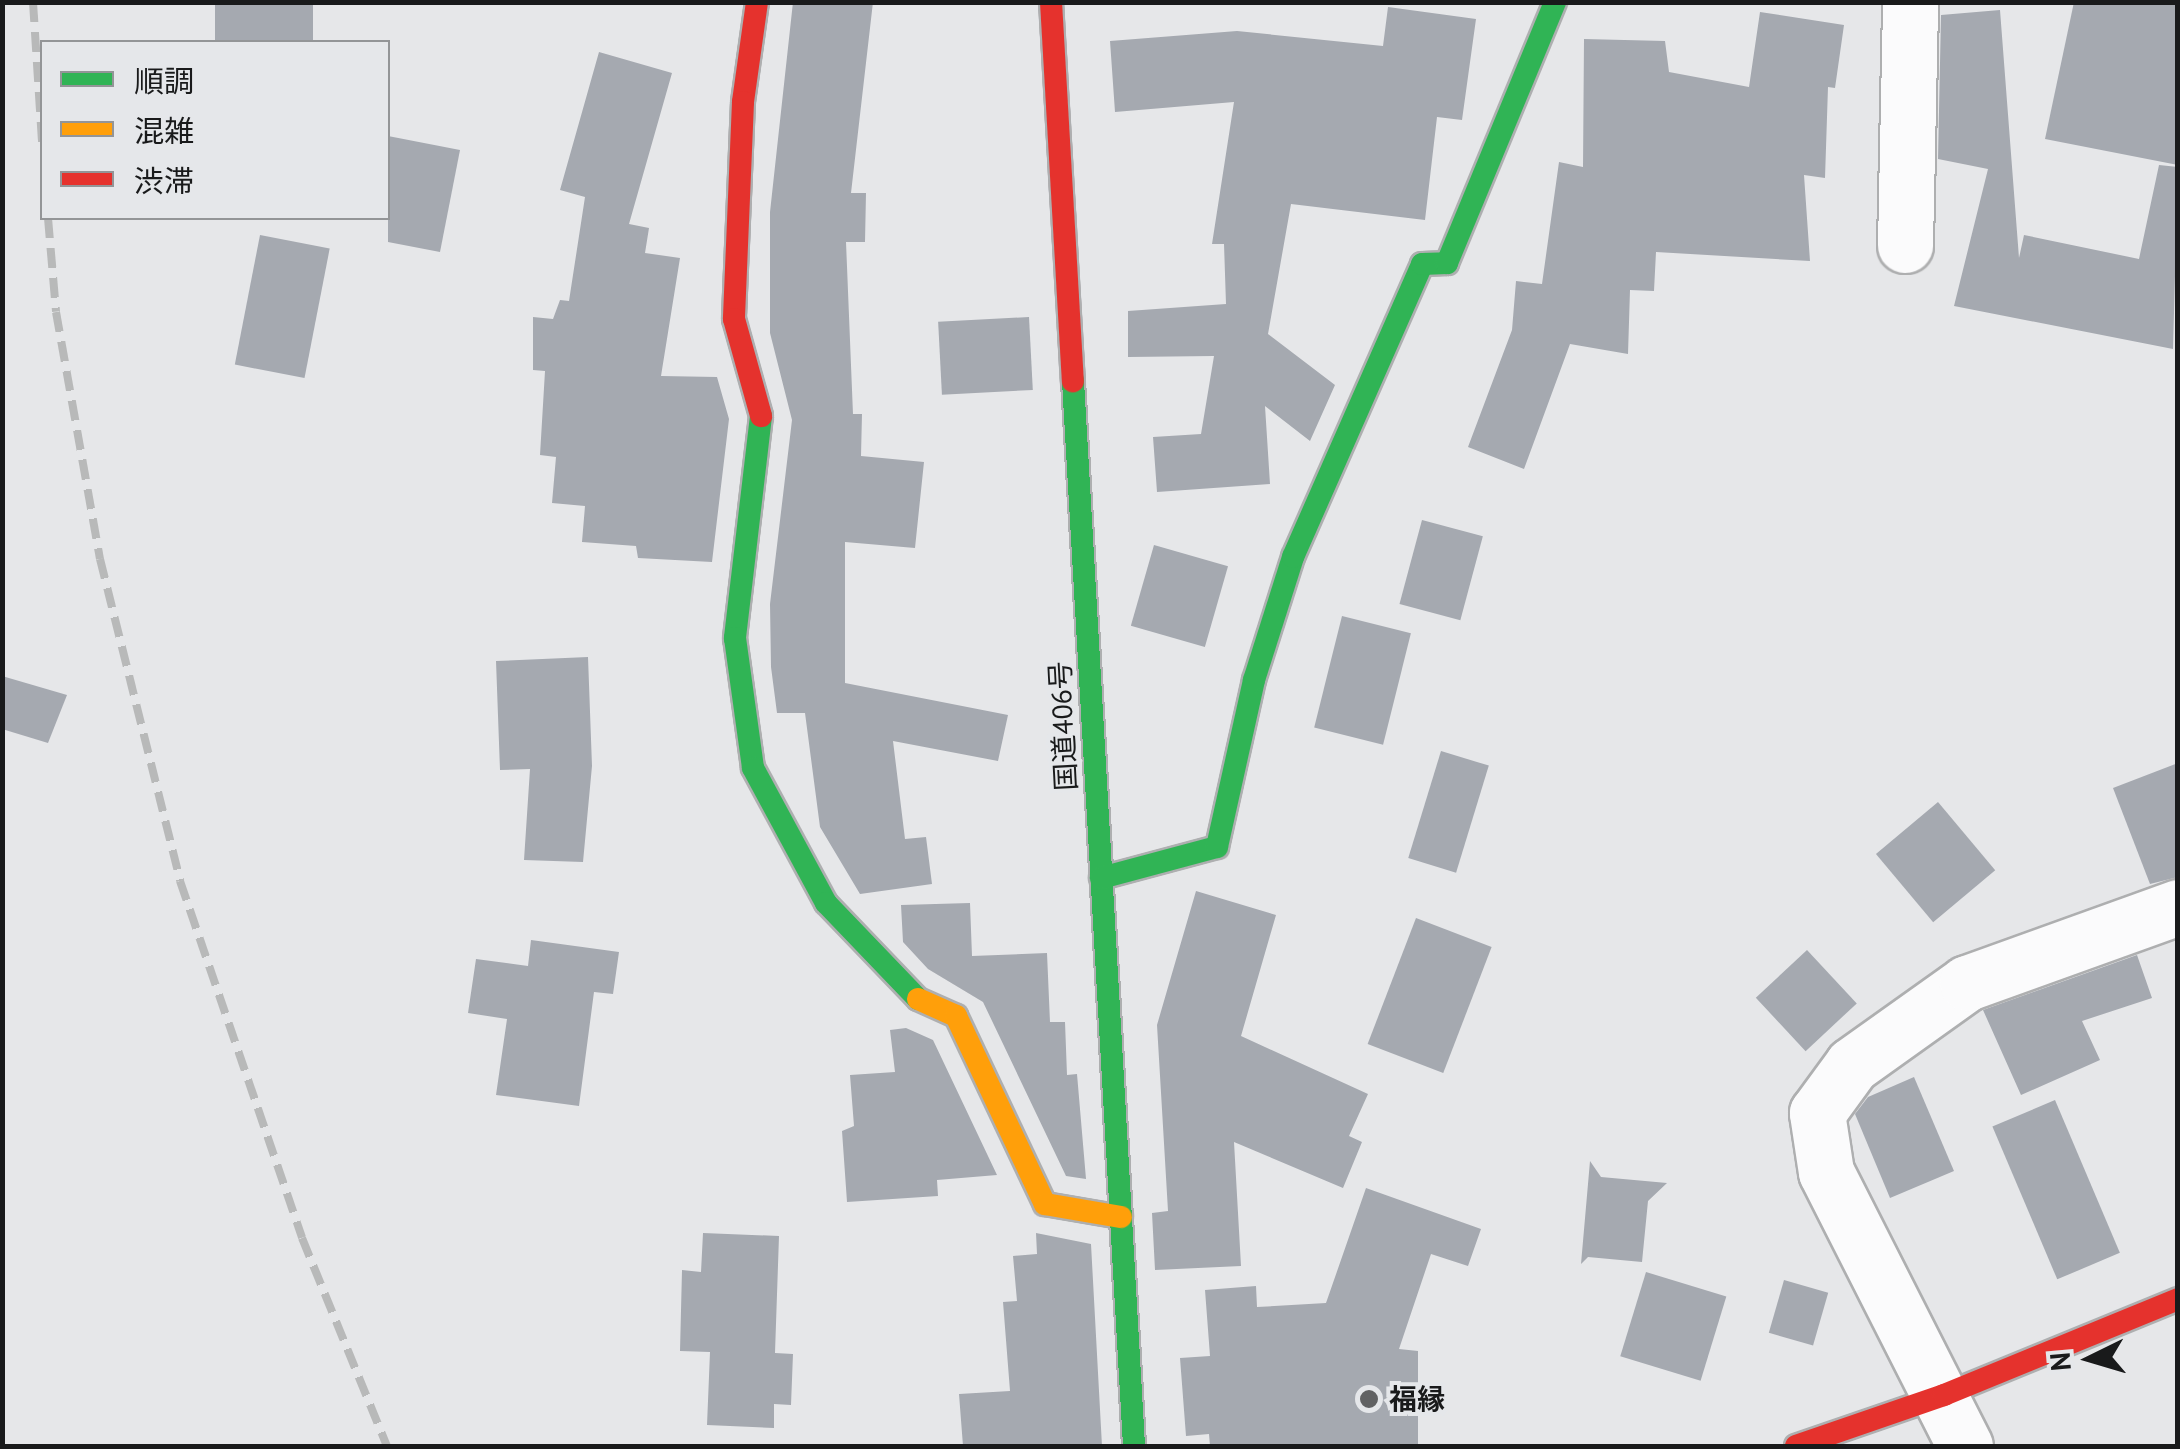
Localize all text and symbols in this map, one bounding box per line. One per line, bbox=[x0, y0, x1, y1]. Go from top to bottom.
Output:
legend bbox=[40, 40, 390, 220]
text: 順調 bbox=[134, 61, 194, 100]
text: 混雑 bbox=[134, 111, 194, 150]
text: 渋滞 bbox=[134, 161, 194, 200]
street label: 国道406号 bbox=[1043, 660, 1083, 792]
north arrow bbox=[2040, 1309, 2140, 1409]
text: N bbox=[2040, 1351, 2079, 1372]
place label: 福縁 bbox=[1389, 1382, 1445, 1416]
marker: 福縁 bbox=[1358, 1388, 1380, 1410]

